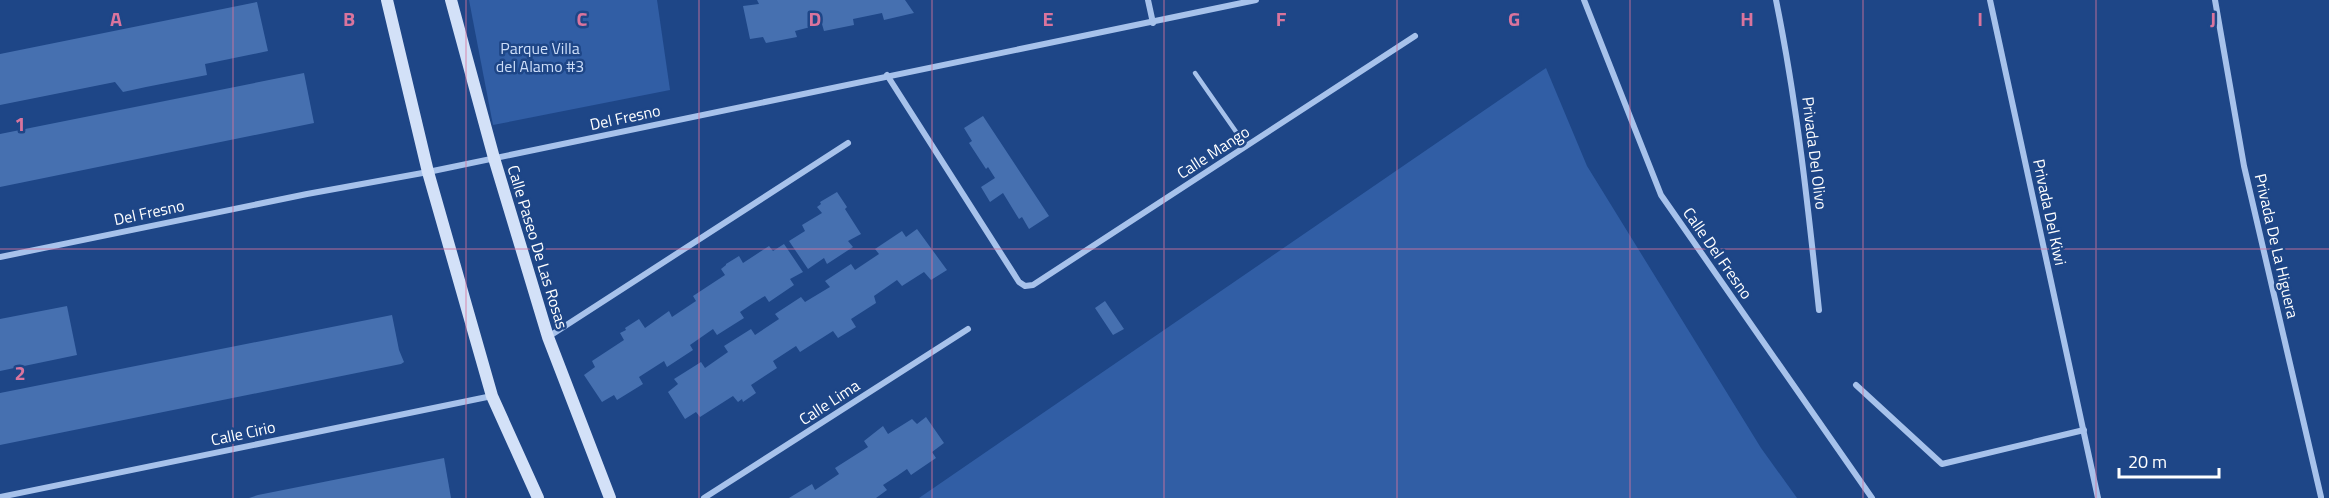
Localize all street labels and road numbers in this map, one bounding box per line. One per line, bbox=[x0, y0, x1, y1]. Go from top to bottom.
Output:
street label: Privada Del Olivo bbox=[1796, 95, 1834, 211]
street label: Del Fresno bbox=[587, 98, 663, 136]
street label: Calle Mango bbox=[1172, 119, 1254, 185]
street label: Privada Del Kiwi bbox=[2027, 157, 2073, 267]
street label: Calle Paseo De Las Rosas bbox=[502, 162, 574, 332]
street label: Privada De La Higuera bbox=[2249, 171, 2305, 321]
street label: Del Fresno bbox=[111, 193, 187, 231]
street label: Calle Del Fresno bbox=[1677, 202, 1759, 304]
street label: Calle Lima bbox=[794, 373, 864, 431]
street label: Calle Cirio bbox=[209, 414, 277, 452]

